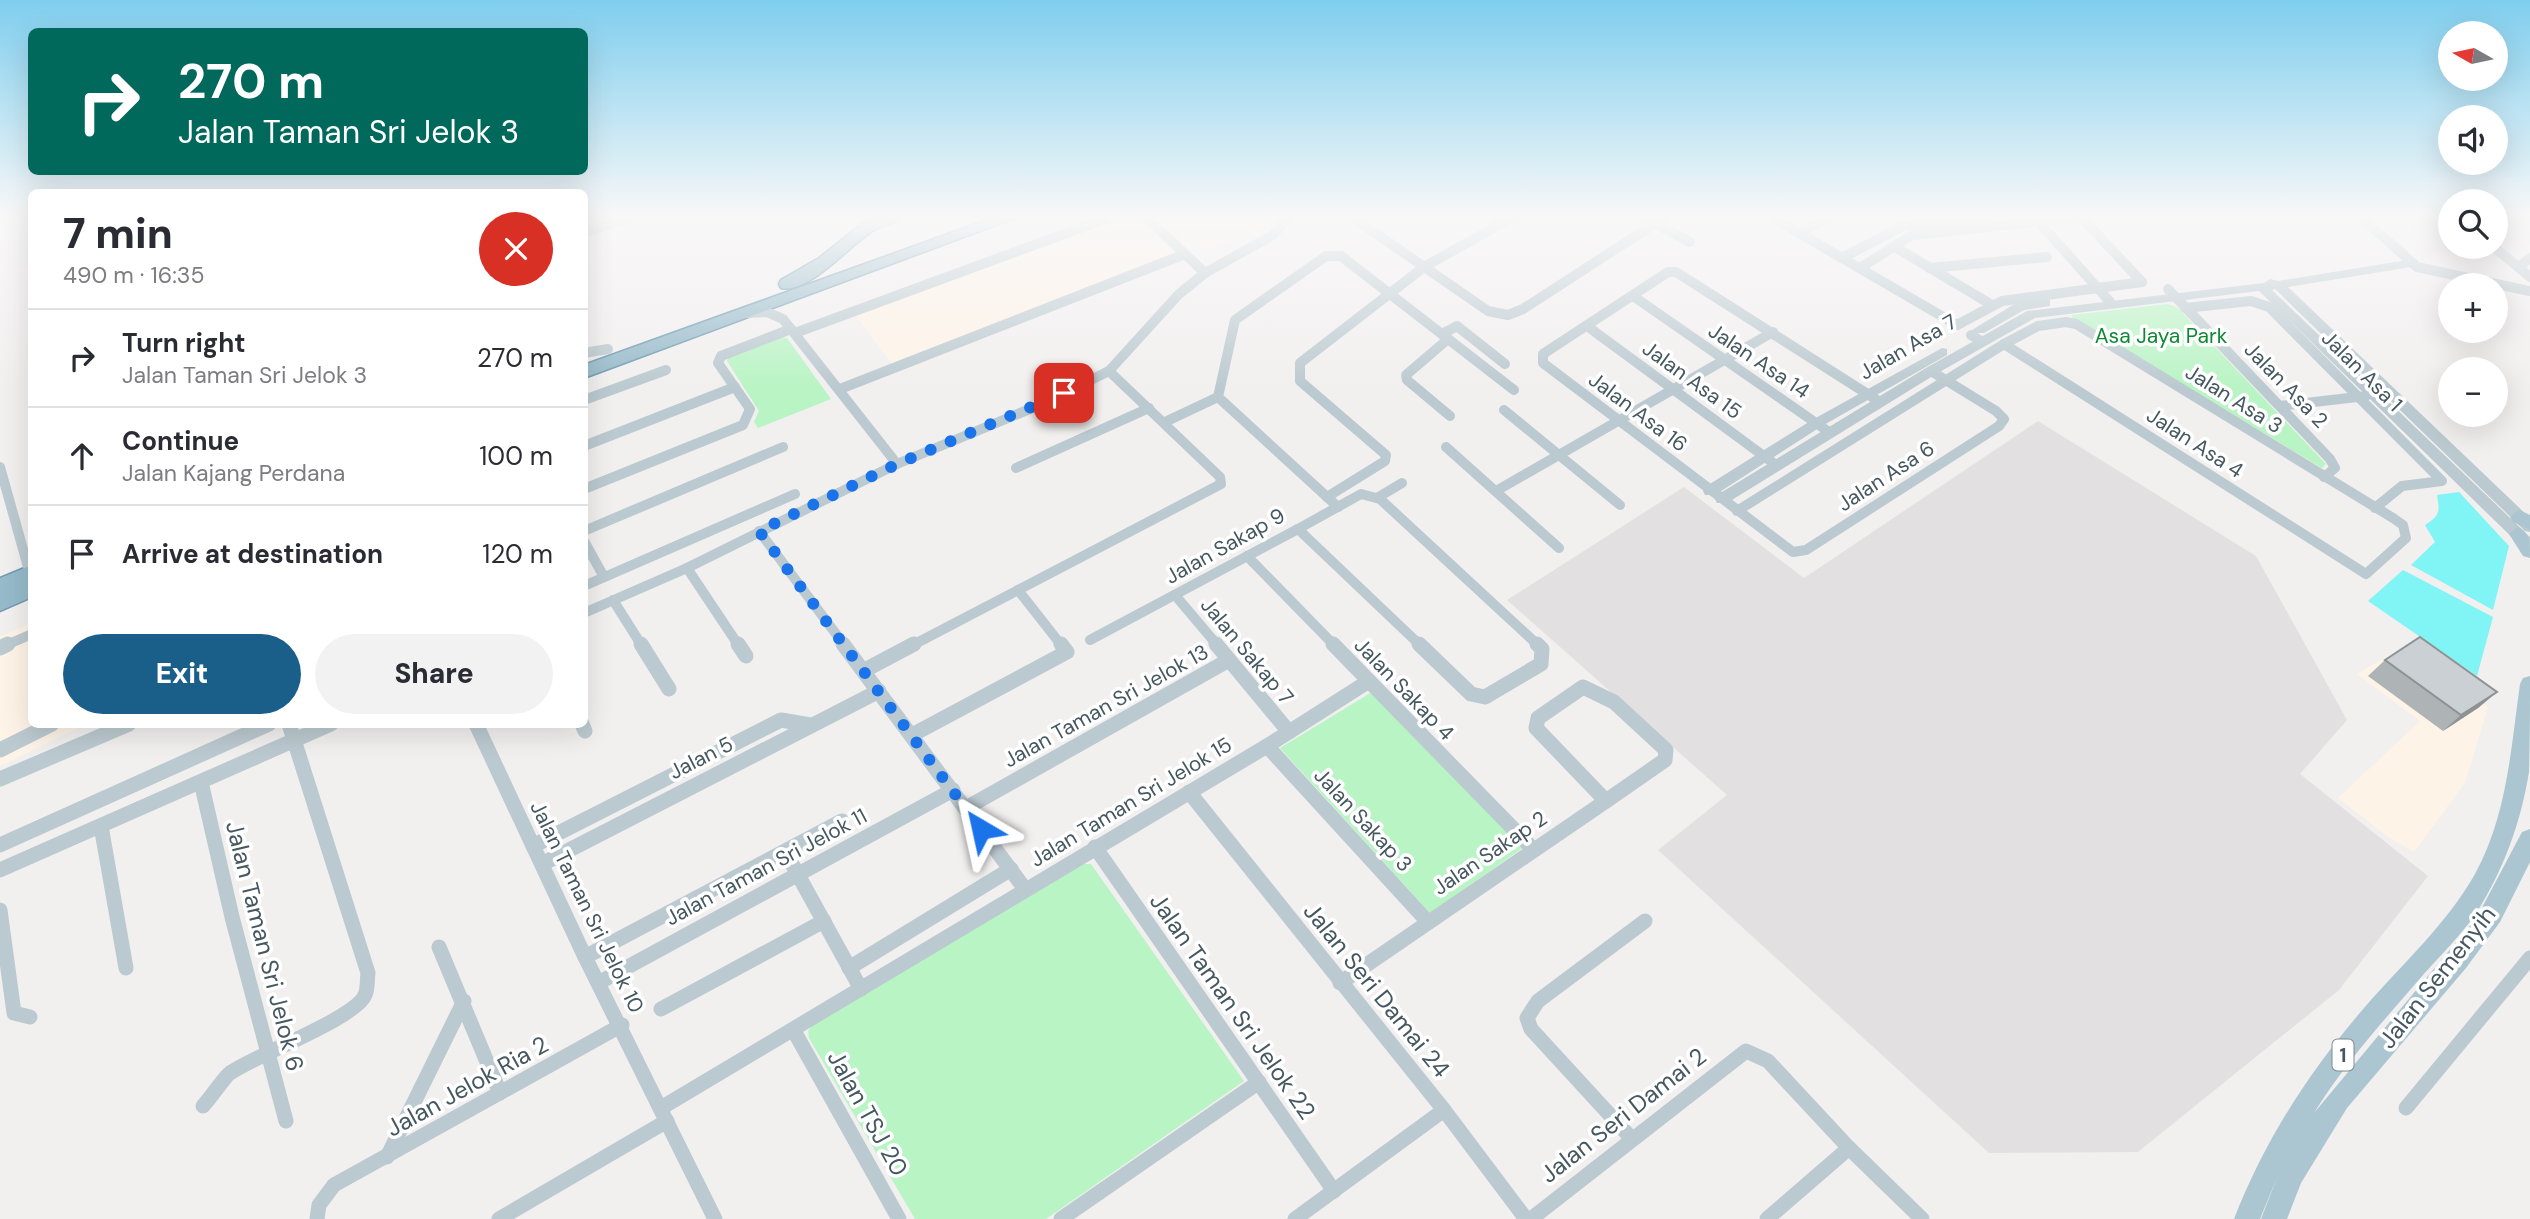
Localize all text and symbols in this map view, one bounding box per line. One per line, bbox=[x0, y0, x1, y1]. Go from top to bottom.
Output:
north arrow bbox=[2438, 21, 2508, 91]
map controls bbox=[2438, 21, 2508, 427]
text: 270 m bbox=[178, 49, 324, 113]
icon: right bbox=[63, 56, 154, 147]
button: sound bbox=[2438, 105, 2508, 175]
text: Jalan Taman Sri Jelok 3 bbox=[178, 111, 519, 153]
button: search bbox=[2438, 189, 2508, 259]
text: 7 min bbox=[63, 206, 173, 261]
button: close bbox=[479, 212, 553, 286]
text: 490 m · 16:35 bbox=[63, 260, 204, 290]
button: + bbox=[2438, 273, 2508, 343]
street label: Jalan Asa 7 bbox=[1854, 308, 1962, 386]
street label: Jalan Asa 14 bbox=[1703, 317, 1815, 405]
park label: Asa Jaya Park bbox=[2095, 322, 2228, 350]
street label: Jalan Asa 1 bbox=[2315, 324, 2409, 418]
text: Turn right bbox=[122, 326, 246, 360]
street label: Jalan Asa 15 bbox=[1637, 334, 1747, 426]
street label: Jalan Asa 2 bbox=[2238, 336, 2334, 434]
icon: right bbox=[63, 339, 101, 377]
text: 270 m bbox=[477, 341, 553, 375]
button: − bbox=[2438, 357, 2508, 427]
street label: Jalan Asa 3 bbox=[2180, 358, 2288, 440]
text: Jalan Taman Sri Jelok 3 bbox=[122, 360, 367, 390]
pin bbox=[1034, 363, 1094, 423]
street label: Jalan Asa 16 bbox=[1583, 366, 1693, 458]
icon: arrive bbox=[1045, 374, 1083, 412]
street label: Jalan Asa 4 bbox=[2141, 401, 2249, 485]
text: Continue bbox=[122, 424, 239, 458]
street label: Jalan Asa 6 bbox=[1832, 434, 1940, 518]
icon: ahead bbox=[63, 437, 101, 475]
text: 100 m bbox=[479, 439, 553, 473]
text: Jalan Kajang Perdana bbox=[122, 458, 345, 488]
street label: Jalan Sakap 9 bbox=[1160, 501, 1290, 591]
icon: arrive bbox=[63, 535, 101, 573]
text: Arrive at destination bbox=[122, 537, 383, 571]
text: 120 m bbox=[482, 537, 553, 571]
street label: Jalan Sakap 7 bbox=[1194, 592, 1300, 710]
street label: Jalan Sakap 4 bbox=[1348, 632, 1460, 747]
button: Exit bbox=[63, 634, 301, 714]
button: Share bbox=[315, 634, 553, 714]
street label: Jalan Taman Sri Jelok 13 bbox=[998, 638, 1214, 774]
street label: Jalan 5 bbox=[664, 730, 738, 786]
street label: Jalan Taman Sri Jelok 15 bbox=[1025, 731, 1237, 873]
street label: Jalan Sakap 3 bbox=[1308, 762, 1418, 878]
position arrow bbox=[944, 792, 1018, 866]
street label: Jalan Taman Sri Jelok 10 bbox=[523, 796, 651, 1018]
street label: Jalan Taman Sri Jelok 11 bbox=[660, 802, 872, 932]
street label: Jalan Sakap 2 bbox=[1427, 804, 1553, 902]
street label: Jalan Taman Sri Jelok 6 bbox=[219, 818, 311, 1074]
street label: Jalan Taman Sri Jelok 22 bbox=[1143, 887, 1323, 1125]
street label: Jalan Seri Damai 24 bbox=[1297, 896, 1457, 1084]
street label: Jalan Semenyih bbox=[2372, 899, 2502, 1055]
street label: Jalan Jelok Ria 2 bbox=[380, 1029, 554, 1143]
road number: 1 bbox=[2332, 1040, 2354, 1070]
street label: Jalan Seri Damai 2 bbox=[1534, 1041, 1712, 1189]
street label: Jalan TSJ 20 bbox=[821, 1045, 915, 1181]

